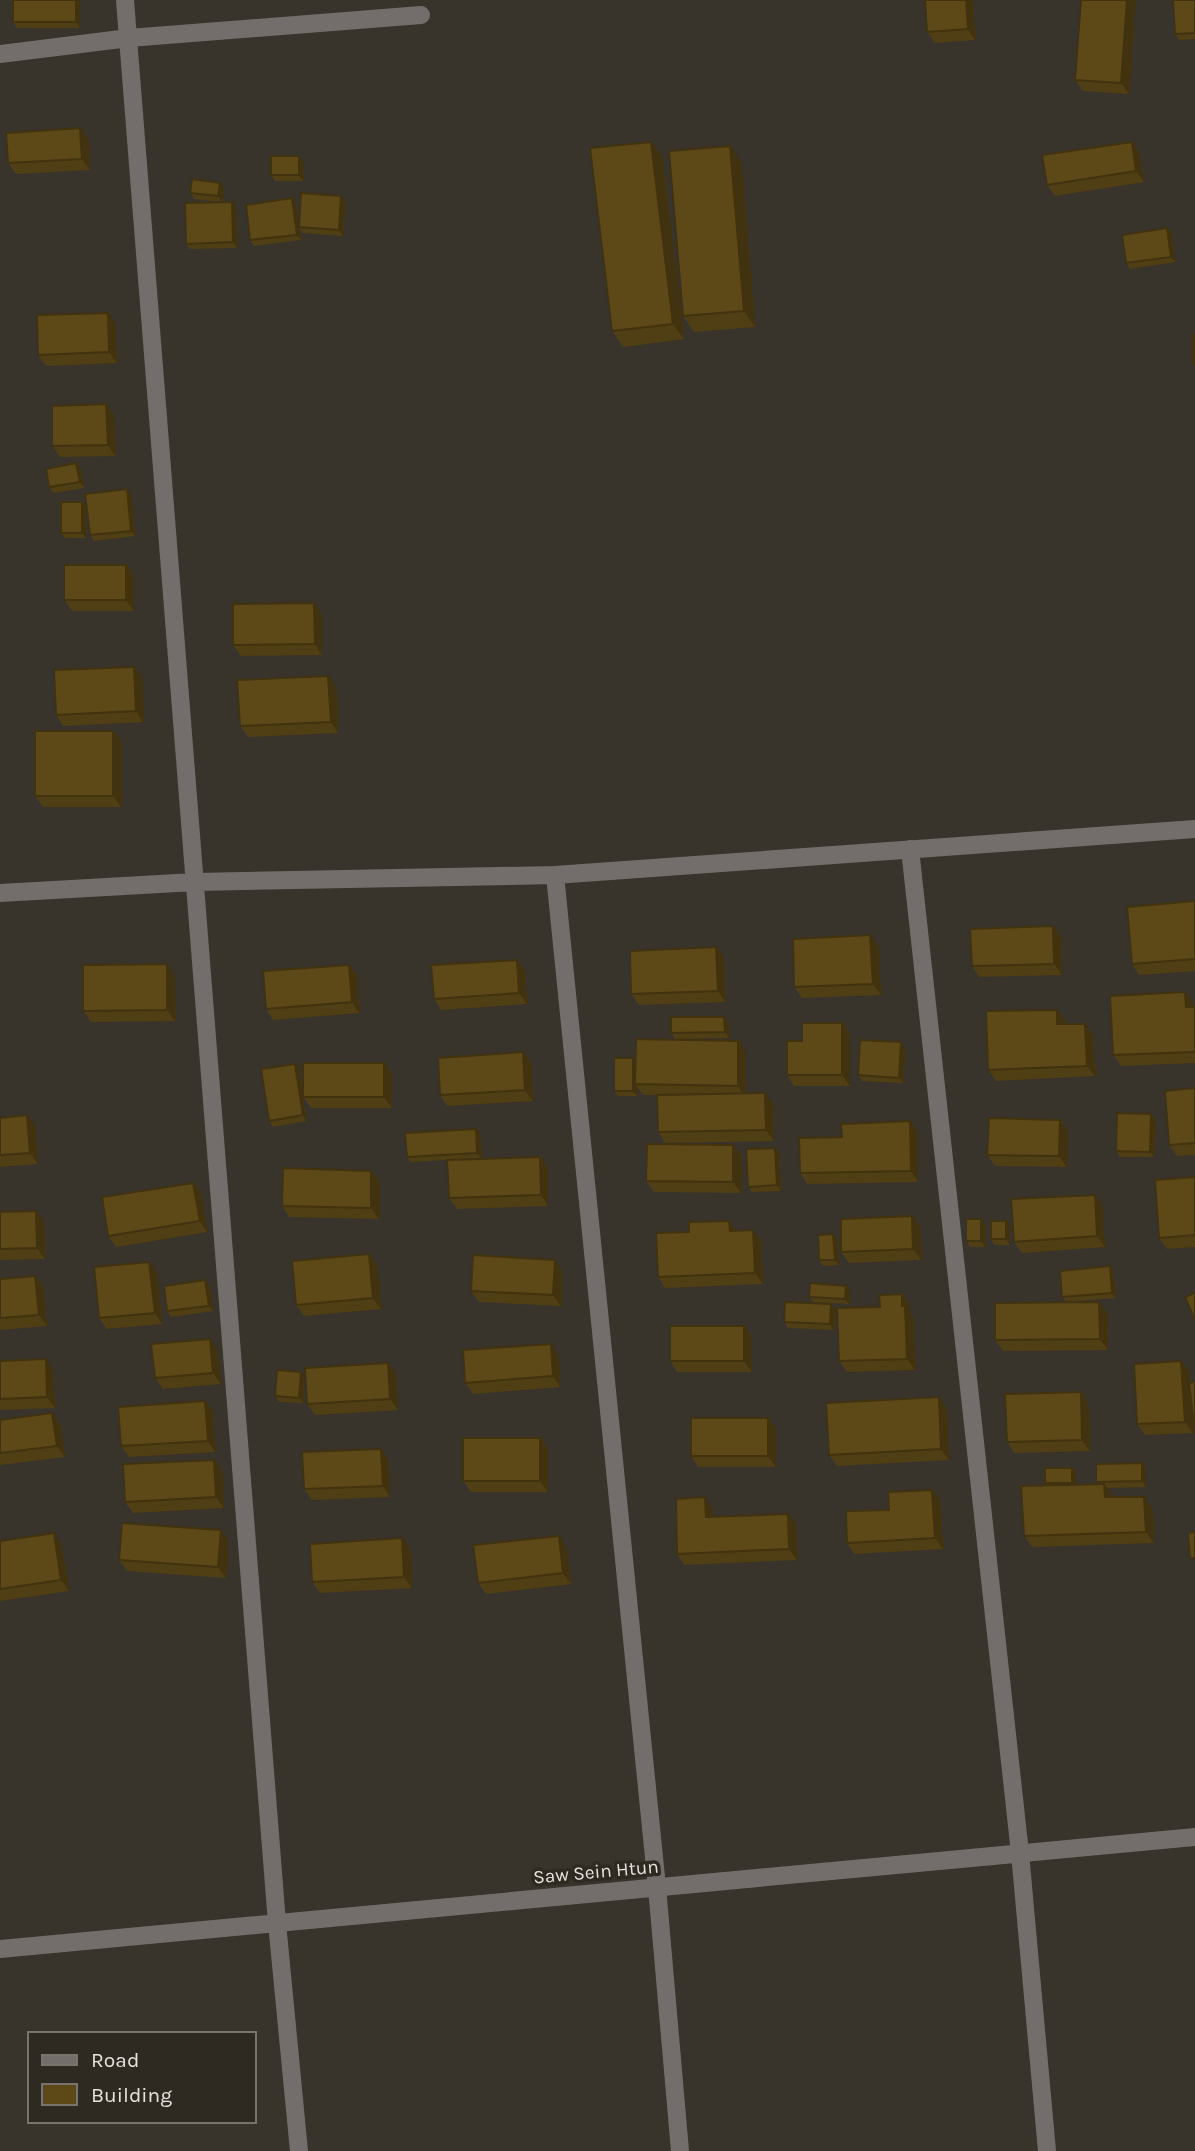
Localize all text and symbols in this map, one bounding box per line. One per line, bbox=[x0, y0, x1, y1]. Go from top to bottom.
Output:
street label: Saw Sein Htun bbox=[532, 1856, 660, 1888]
legend bbox=[28, 2032, 256, 2123]
text: Road bbox=[91, 2048, 139, 2072]
text: Building bbox=[91, 2083, 172, 2107]

